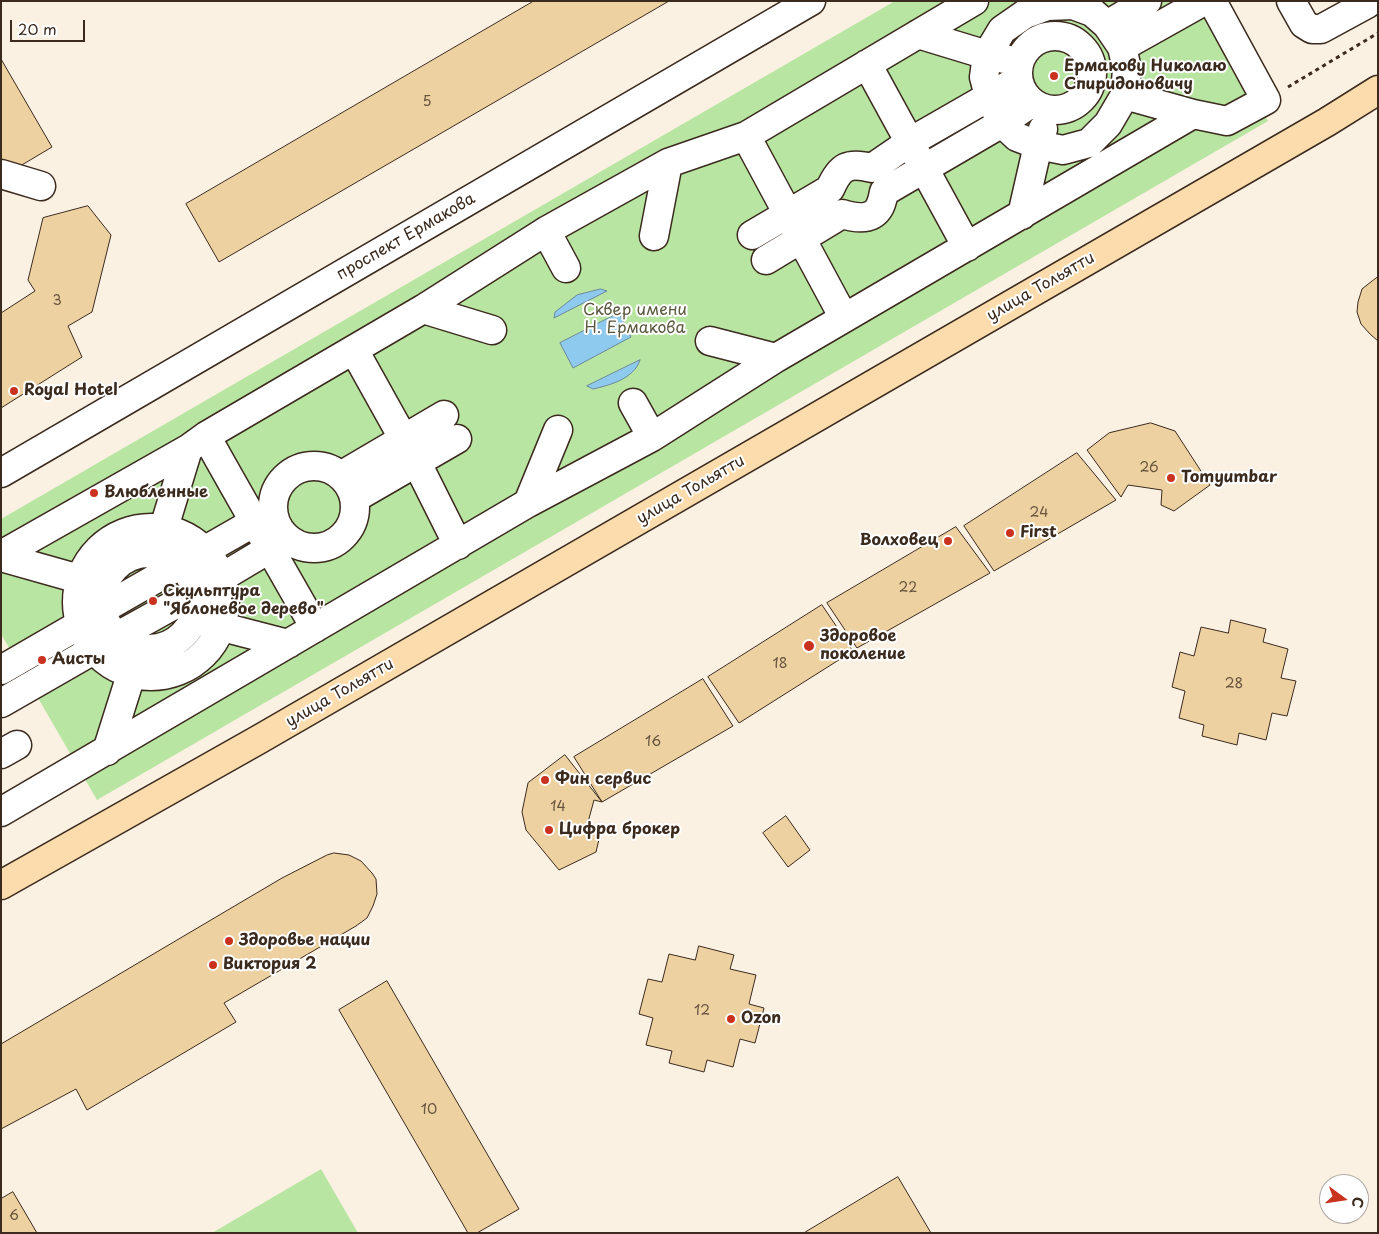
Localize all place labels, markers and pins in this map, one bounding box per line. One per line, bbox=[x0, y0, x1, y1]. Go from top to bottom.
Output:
place label: Ермакову Николаю Спиридоновичу bbox=[1064, 57, 1226, 95]
marker: Ермакову Николаю Спиридоновичу bbox=[1048, 70, 1060, 82]
place label: Royal Hotel bbox=[24, 381, 118, 401]
marker: Royal Hotel bbox=[8, 385, 20, 397]
place label: Tomyumbar bbox=[1181, 468, 1277, 488]
marker: Tomyumbar bbox=[1165, 472, 1177, 484]
place label: Влюбленные bbox=[104, 483, 208, 503]
marker: Влюбленные bbox=[88, 487, 100, 499]
place label: First bbox=[1020, 523, 1057, 543]
marker: First bbox=[1004, 527, 1016, 539]
place label: Волховец bbox=[860, 531, 938, 551]
marker: Волховец bbox=[942, 535, 954, 547]
place label: Скульптура "Яблоневое дерево" bbox=[163, 582, 324, 620]
marker: Скульптура "Яблоневое дерево" bbox=[147, 595, 159, 607]
place label: Здоровое поколение bbox=[820, 627, 906, 665]
marker: Здоровое поколение bbox=[802, 639, 816, 653]
place label: Аисты bbox=[52, 650, 105, 670]
marker: Аисты bbox=[36, 654, 48, 666]
place label: Фин сервис bbox=[555, 770, 651, 790]
marker: Фин сервис bbox=[539, 774, 551, 786]
place label: Цифра брокер bbox=[559, 820, 680, 840]
marker: Цифра брокер bbox=[543, 824, 555, 836]
place label: Здоровье нации bbox=[239, 931, 370, 951]
marker: Здоровье нации bbox=[223, 935, 235, 947]
place label: Виктория 2 bbox=[223, 955, 317, 975]
marker: Виктория 2 bbox=[207, 959, 219, 971]
place label: Ozon bbox=[741, 1009, 781, 1029]
marker: Ozon bbox=[725, 1013, 737, 1025]

